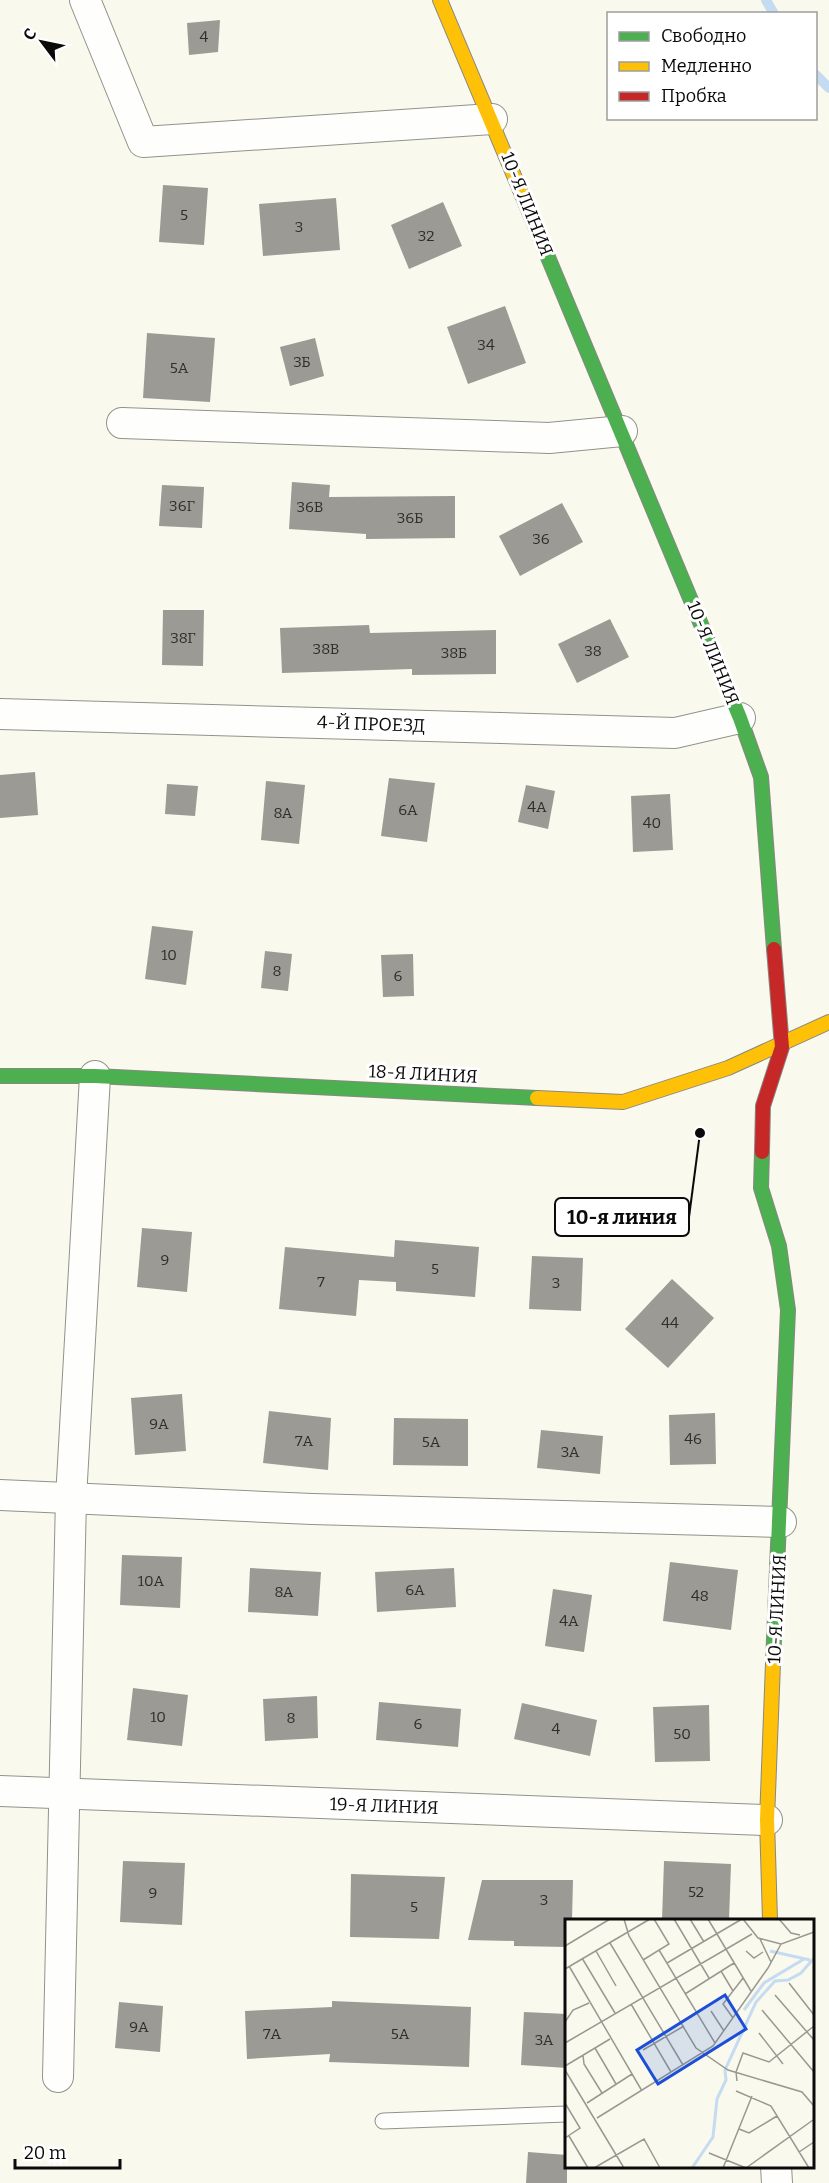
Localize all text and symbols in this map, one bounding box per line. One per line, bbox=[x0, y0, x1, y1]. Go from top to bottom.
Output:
north arrow bbox=[12, 12, 72, 72]
legend bbox=[607, 12, 817, 120]
text: С bbox=[19, 25, 40, 44]
text: Свободно bbox=[661, 25, 746, 47]
house number: 4 bbox=[200, 28, 209, 46]
text: Медленно bbox=[661, 55, 752, 77]
text: Пробка bbox=[661, 85, 727, 107]
street label: 10-Я ЛИНИЯ bbox=[496, 149, 558, 259]
house number: 5 bbox=[180, 206, 188, 224]
house number: 3 bbox=[295, 218, 303, 236]
house number: 32 bbox=[418, 227, 434, 245]
house number: 34 bbox=[477, 336, 495, 354]
house number: 3Б bbox=[293, 353, 311, 371]
house number: 5А bbox=[170, 359, 189, 377]
house number: 36Г bbox=[169, 497, 195, 515]
house number: 36В bbox=[296, 498, 324, 516]
house number: 36Б bbox=[397, 509, 423, 527]
house number: 36 bbox=[532, 530, 550, 548]
street label: 10-Я ЛИНИЯ bbox=[682, 598, 744, 708]
house number: 38Г bbox=[170, 629, 196, 647]
house number: 38В bbox=[313, 640, 339, 658]
house number: 38 bbox=[584, 642, 602, 660]
house number: 38Б bbox=[441, 644, 467, 662]
street label: 4-Й ПРОЕЗД bbox=[316, 711, 426, 737]
house number: 4А bbox=[527, 798, 547, 816]
house number: 6А bbox=[398, 801, 418, 819]
house number: 8А bbox=[273, 804, 293, 822]
house number: 40 bbox=[643, 814, 661, 832]
house number: 10 bbox=[161, 946, 177, 964]
house number: 8 bbox=[272, 962, 282, 980]
house number: 6 bbox=[394, 967, 403, 985]
street label: 18-Я ЛИНИЯ bbox=[368, 1060, 478, 1088]
callout: 10-я линия bbox=[555, 1198, 689, 1236]
text: 10-я линия bbox=[567, 1205, 677, 1229]
house number: 9 bbox=[161, 1251, 169, 1269]
house number: 5 bbox=[431, 1260, 439, 1278]
house number: 7 bbox=[317, 1273, 325, 1291]
house number: 3 bbox=[552, 1274, 560, 1292]
house number: 44 bbox=[661, 1314, 679, 1332]
house number: 9А bbox=[149, 1415, 169, 1433]
house number: 46 bbox=[684, 1430, 702, 1448]
house number: 7А bbox=[295, 1432, 313, 1450]
house number: 5А bbox=[422, 1433, 441, 1451]
house number: 3А bbox=[561, 1443, 580, 1461]
street label: 10-Я ЛИНИЯ bbox=[763, 1554, 791, 1664]
house number: 10А bbox=[138, 1572, 165, 1590]
house number: 6А bbox=[405, 1581, 425, 1599]
house number: 8А bbox=[274, 1583, 294, 1601]
house number: 48 bbox=[691, 1587, 709, 1605]
house number: 4А bbox=[559, 1612, 579, 1630]
house number: 10 bbox=[150, 1708, 166, 1726]
house number: 8 bbox=[286, 1709, 296, 1727]
house number: 6 bbox=[414, 1715, 423, 1733]
house number: 4 bbox=[552, 1720, 561, 1738]
house number: 50 bbox=[673, 1725, 691, 1743]
street label: 19-Я ЛИНИЯ bbox=[329, 1793, 439, 1819]
house number: 52 bbox=[688, 1883, 704, 1901]
house number: 9 bbox=[149, 1884, 157, 1902]
house number: 3 bbox=[540, 1891, 548, 1909]
house number: 5 bbox=[410, 1898, 418, 1916]
inset map bbox=[565, 1919, 814, 2168]
house number: 9А bbox=[129, 2018, 149, 2036]
house number: 7А bbox=[263, 2025, 281, 2043]
house number: 5А bbox=[391, 2025, 410, 2043]
house number: 3А bbox=[535, 2031, 554, 2049]
scale bar bbox=[15, 2132, 120, 2170]
text: 20 m bbox=[24, 2142, 66, 2164]

